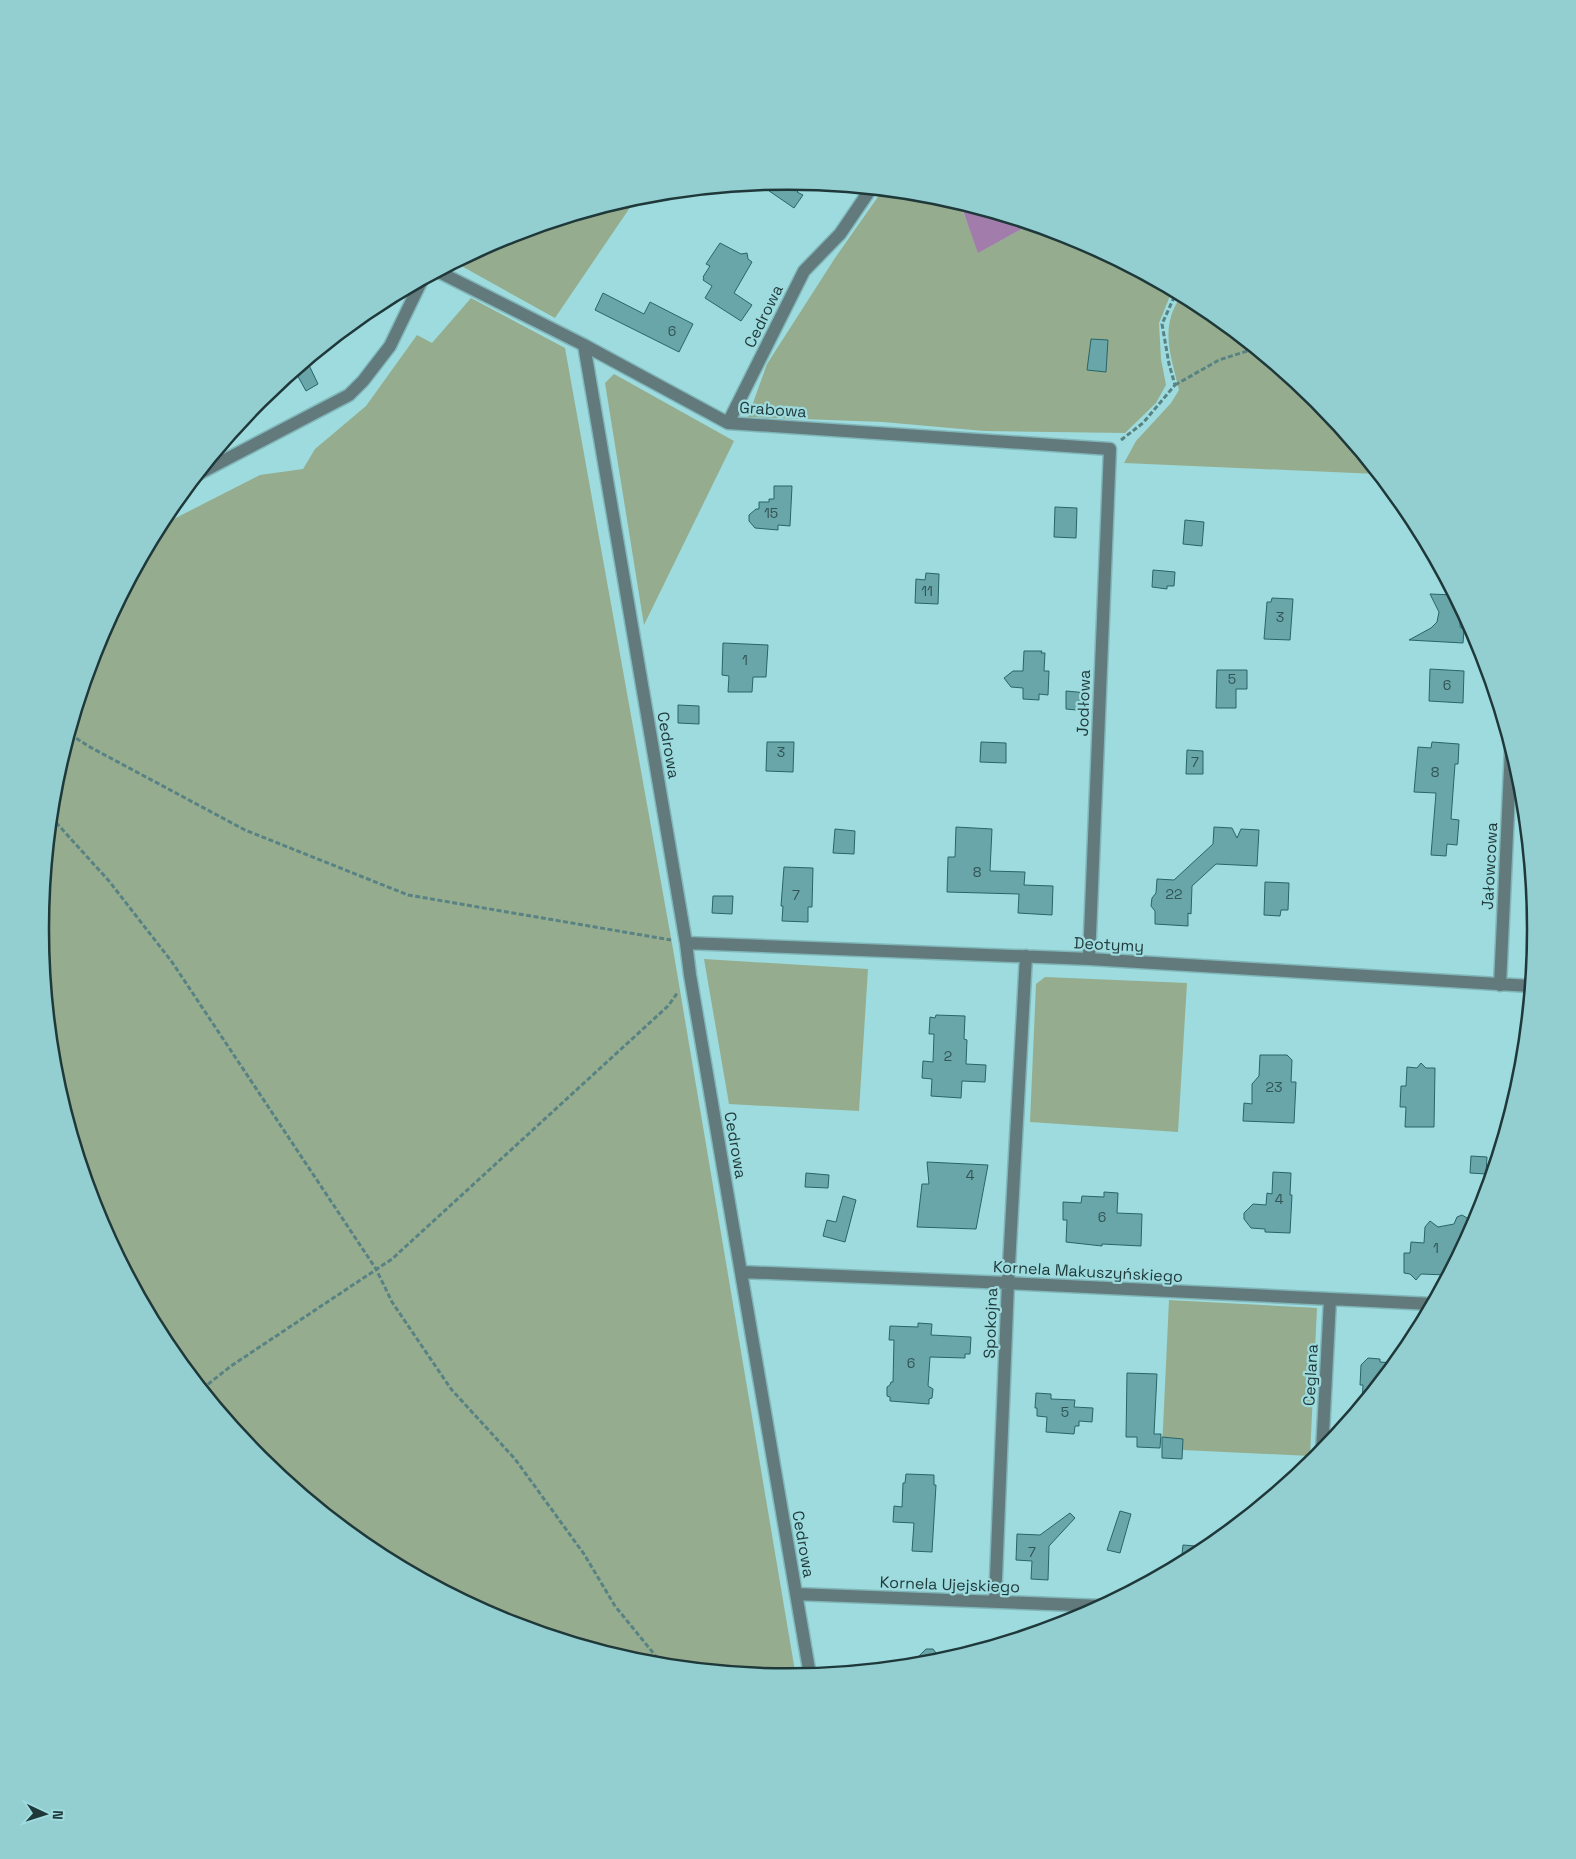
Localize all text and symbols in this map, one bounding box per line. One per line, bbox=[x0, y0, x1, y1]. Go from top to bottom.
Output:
street label: Cedrowa bbox=[739, 281, 788, 351]
house number: 6 bbox=[668, 322, 676, 340]
street label: Grabowa bbox=[739, 397, 807, 422]
house number: 15 bbox=[764, 504, 778, 522]
house number: 11 bbox=[921, 582, 933, 600]
house number: 3 bbox=[1276, 608, 1284, 626]
house number: 1 bbox=[742, 651, 748, 669]
street label: Jodłowa bbox=[1072, 669, 1095, 737]
house number: 5 bbox=[1228, 670, 1236, 688]
house number: 6 bbox=[1443, 676, 1451, 694]
street label: Cedrowa bbox=[652, 710, 685, 780]
house number: 3 bbox=[777, 743, 785, 761]
house number: 7 bbox=[1191, 753, 1199, 771]
house number: 8 bbox=[1431, 763, 1440, 781]
street label: Jałowcowa bbox=[1477, 822, 1502, 910]
house number: 8 bbox=[973, 863, 982, 881]
house number: 22 bbox=[1166, 885, 1182, 903]
house number: 7 bbox=[792, 886, 800, 904]
street label: Deotymy bbox=[1073, 932, 1145, 957]
house number: 2 bbox=[944, 1047, 952, 1065]
house number: 23 bbox=[1266, 1078, 1282, 1096]
street label: Cedrowa bbox=[719, 1110, 752, 1180]
house number: 4 bbox=[966, 1166, 975, 1184]
house number: 4 bbox=[1275, 1190, 1284, 1208]
house number: 6 bbox=[1098, 1208, 1106, 1226]
house number: 1 bbox=[1433, 1239, 1439, 1257]
street label: Kornela Makuszyńskiego bbox=[992, 1256, 1184, 1287]
street label: Spokojna bbox=[979, 1287, 1002, 1359]
street label: Ceglana bbox=[1298, 1343, 1323, 1407]
house number: 6 bbox=[907, 1354, 915, 1372]
house number: 5 bbox=[1061, 1403, 1069, 1421]
street label: Cedrowa bbox=[787, 1509, 820, 1579]
house number: 7 bbox=[1028, 1543, 1036, 1561]
street label: Kornela Ujejskiego bbox=[879, 1572, 1021, 1597]
north arrow bbox=[20, 1789, 70, 1839]
text: N bbox=[49, 1810, 67, 1820]

